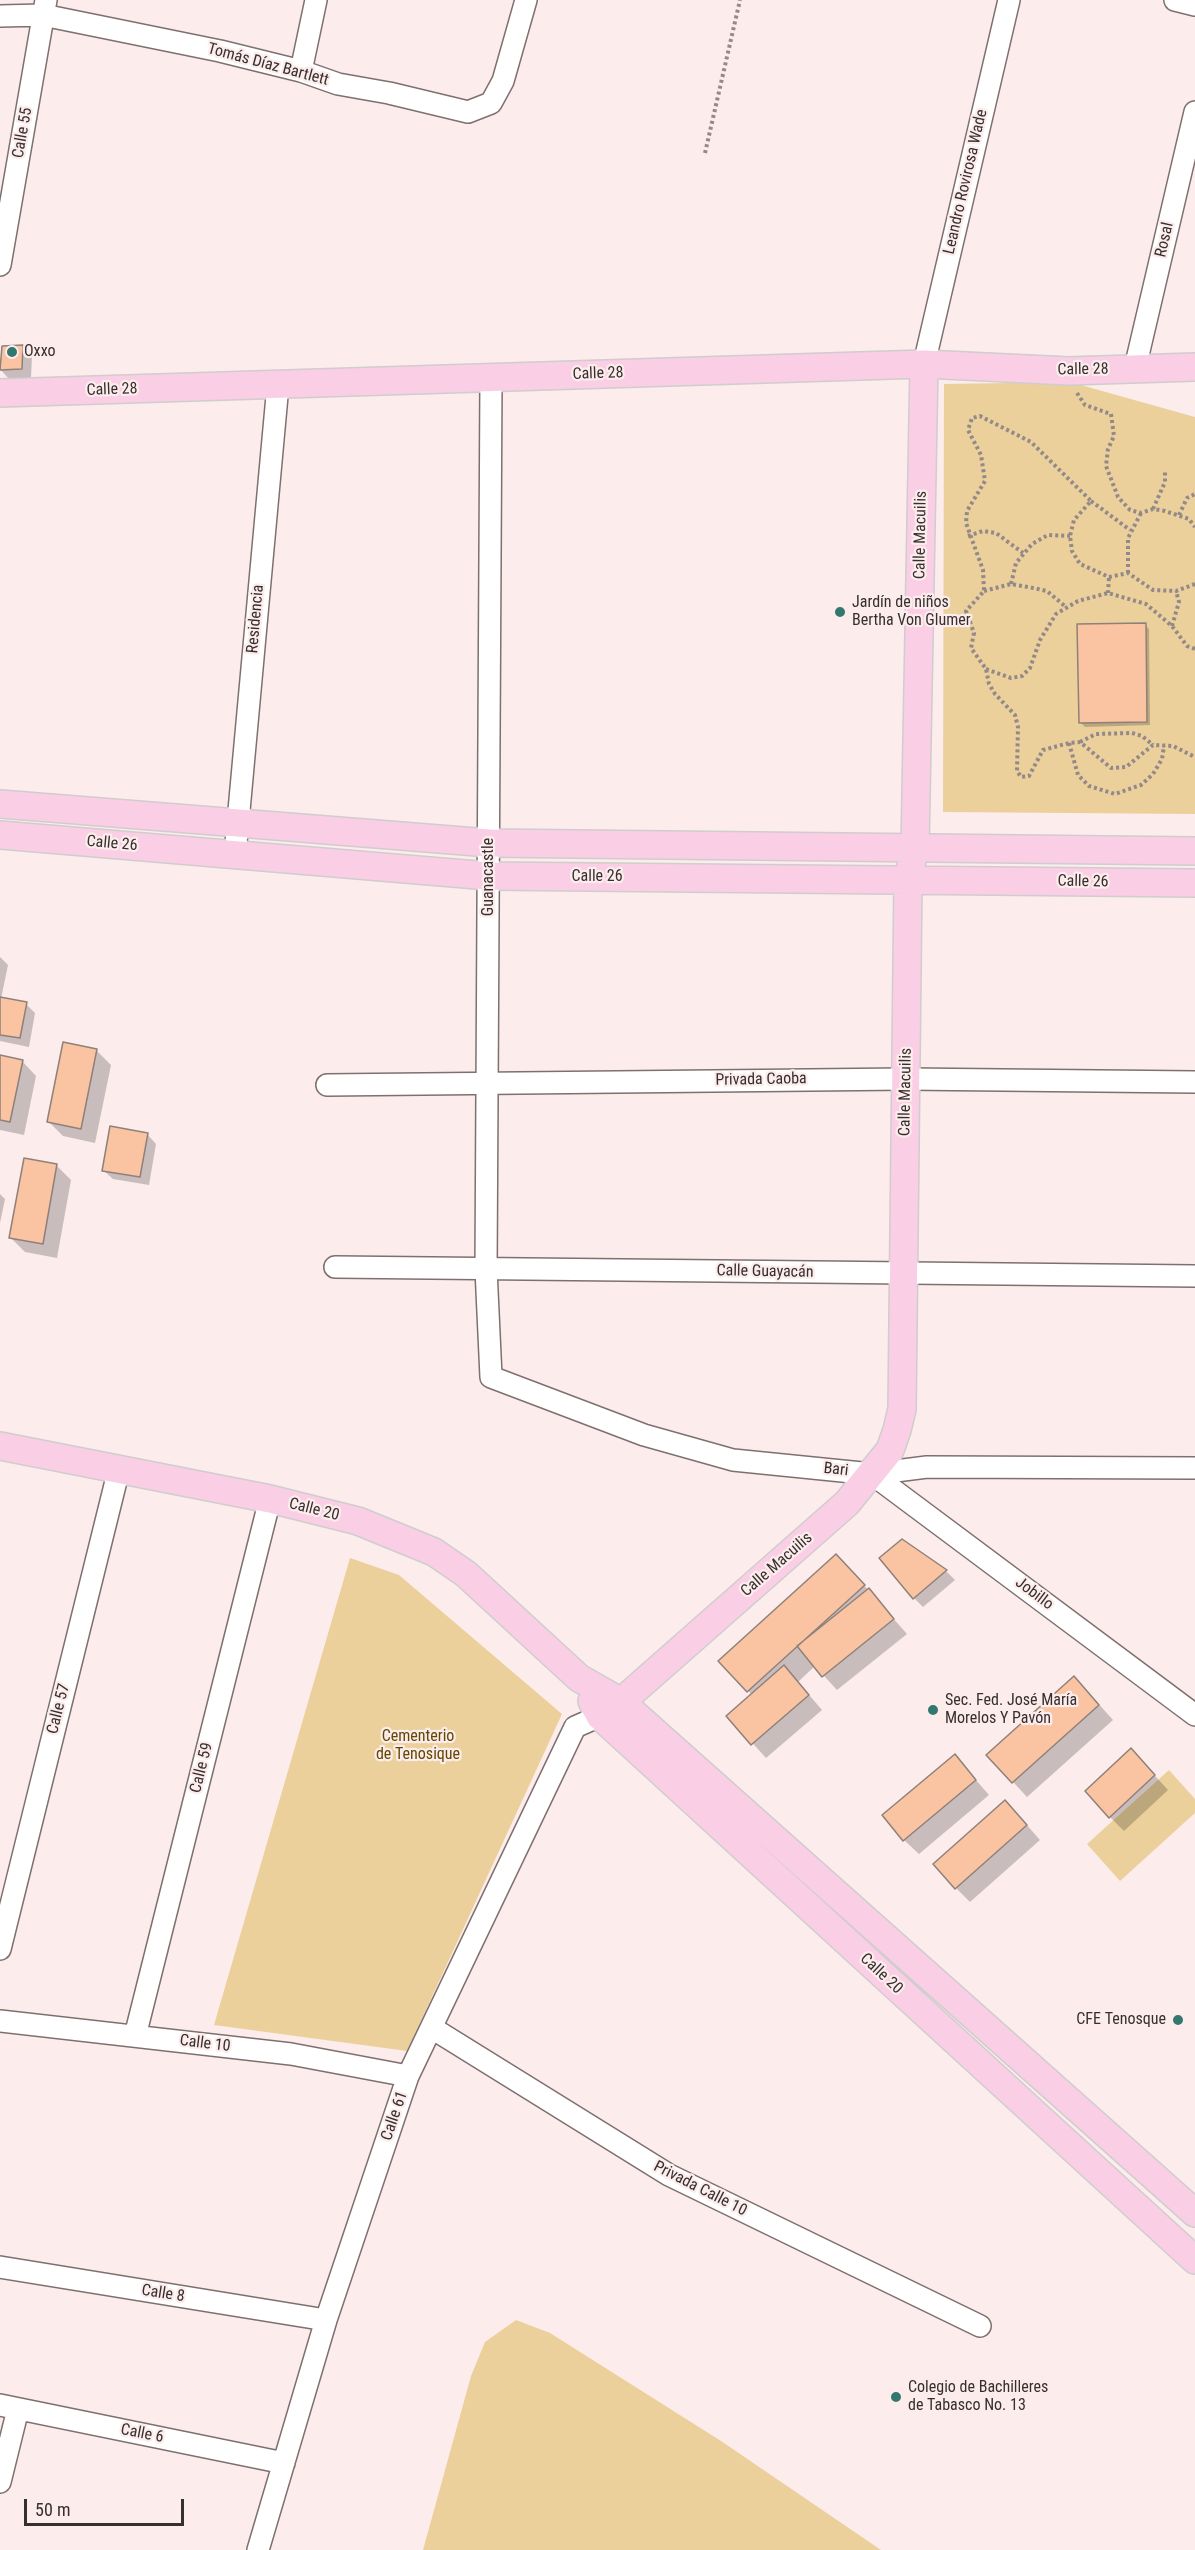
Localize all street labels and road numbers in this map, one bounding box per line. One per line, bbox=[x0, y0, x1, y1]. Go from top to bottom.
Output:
street label: Tomás Díaz Bartlett bbox=[205, 40, 331, 90]
street label: Calle 55 bbox=[9, 106, 37, 160]
street label: Leandro Rovirosa Wade bbox=[940, 108, 992, 256]
street label: Rosal bbox=[1152, 221, 1178, 259]
street label: Calle 28 bbox=[1057, 360, 1109, 380]
street label: Calle 28 bbox=[572, 364, 624, 384]
street label: Calle 28 bbox=[86, 380, 138, 400]
street label: Calle Macuilis bbox=[911, 491, 931, 579]
street label: Residencia bbox=[243, 584, 269, 654]
street label: Calle 26 bbox=[86, 832, 138, 856]
street label: Guanacastle bbox=[479, 838, 499, 916]
street label: Calle 26 bbox=[571, 867, 623, 887]
street label: Calle 26 bbox=[1057, 872, 1109, 892]
street label: Calle Macuilis bbox=[896, 1048, 916, 1136]
street label: Privada Caoba bbox=[715, 1070, 807, 1090]
street label: Calle Guayacán bbox=[716, 1262, 814, 1282]
street label: Bari bbox=[823, 1459, 849, 1481]
street label: Calle 20 bbox=[287, 1495, 341, 1525]
street label: Calle Macuilis bbox=[737, 1529, 817, 1601]
street label: Jobillo bbox=[1011, 1573, 1057, 1615]
street label: Calle 57 bbox=[44, 1682, 74, 1736]
street label: Calle 59 bbox=[187, 1741, 217, 1795]
street label: Calle 20 bbox=[856, 1950, 906, 1998]
street label: Calle 10 bbox=[178, 2031, 232, 2057]
street label: Calle 61 bbox=[378, 2089, 412, 2143]
street label: Privada Calle 10 bbox=[650, 2157, 750, 2221]
street label: Calle 8 bbox=[140, 2281, 186, 2307]
street label: Calle 6 bbox=[119, 2420, 165, 2448]

